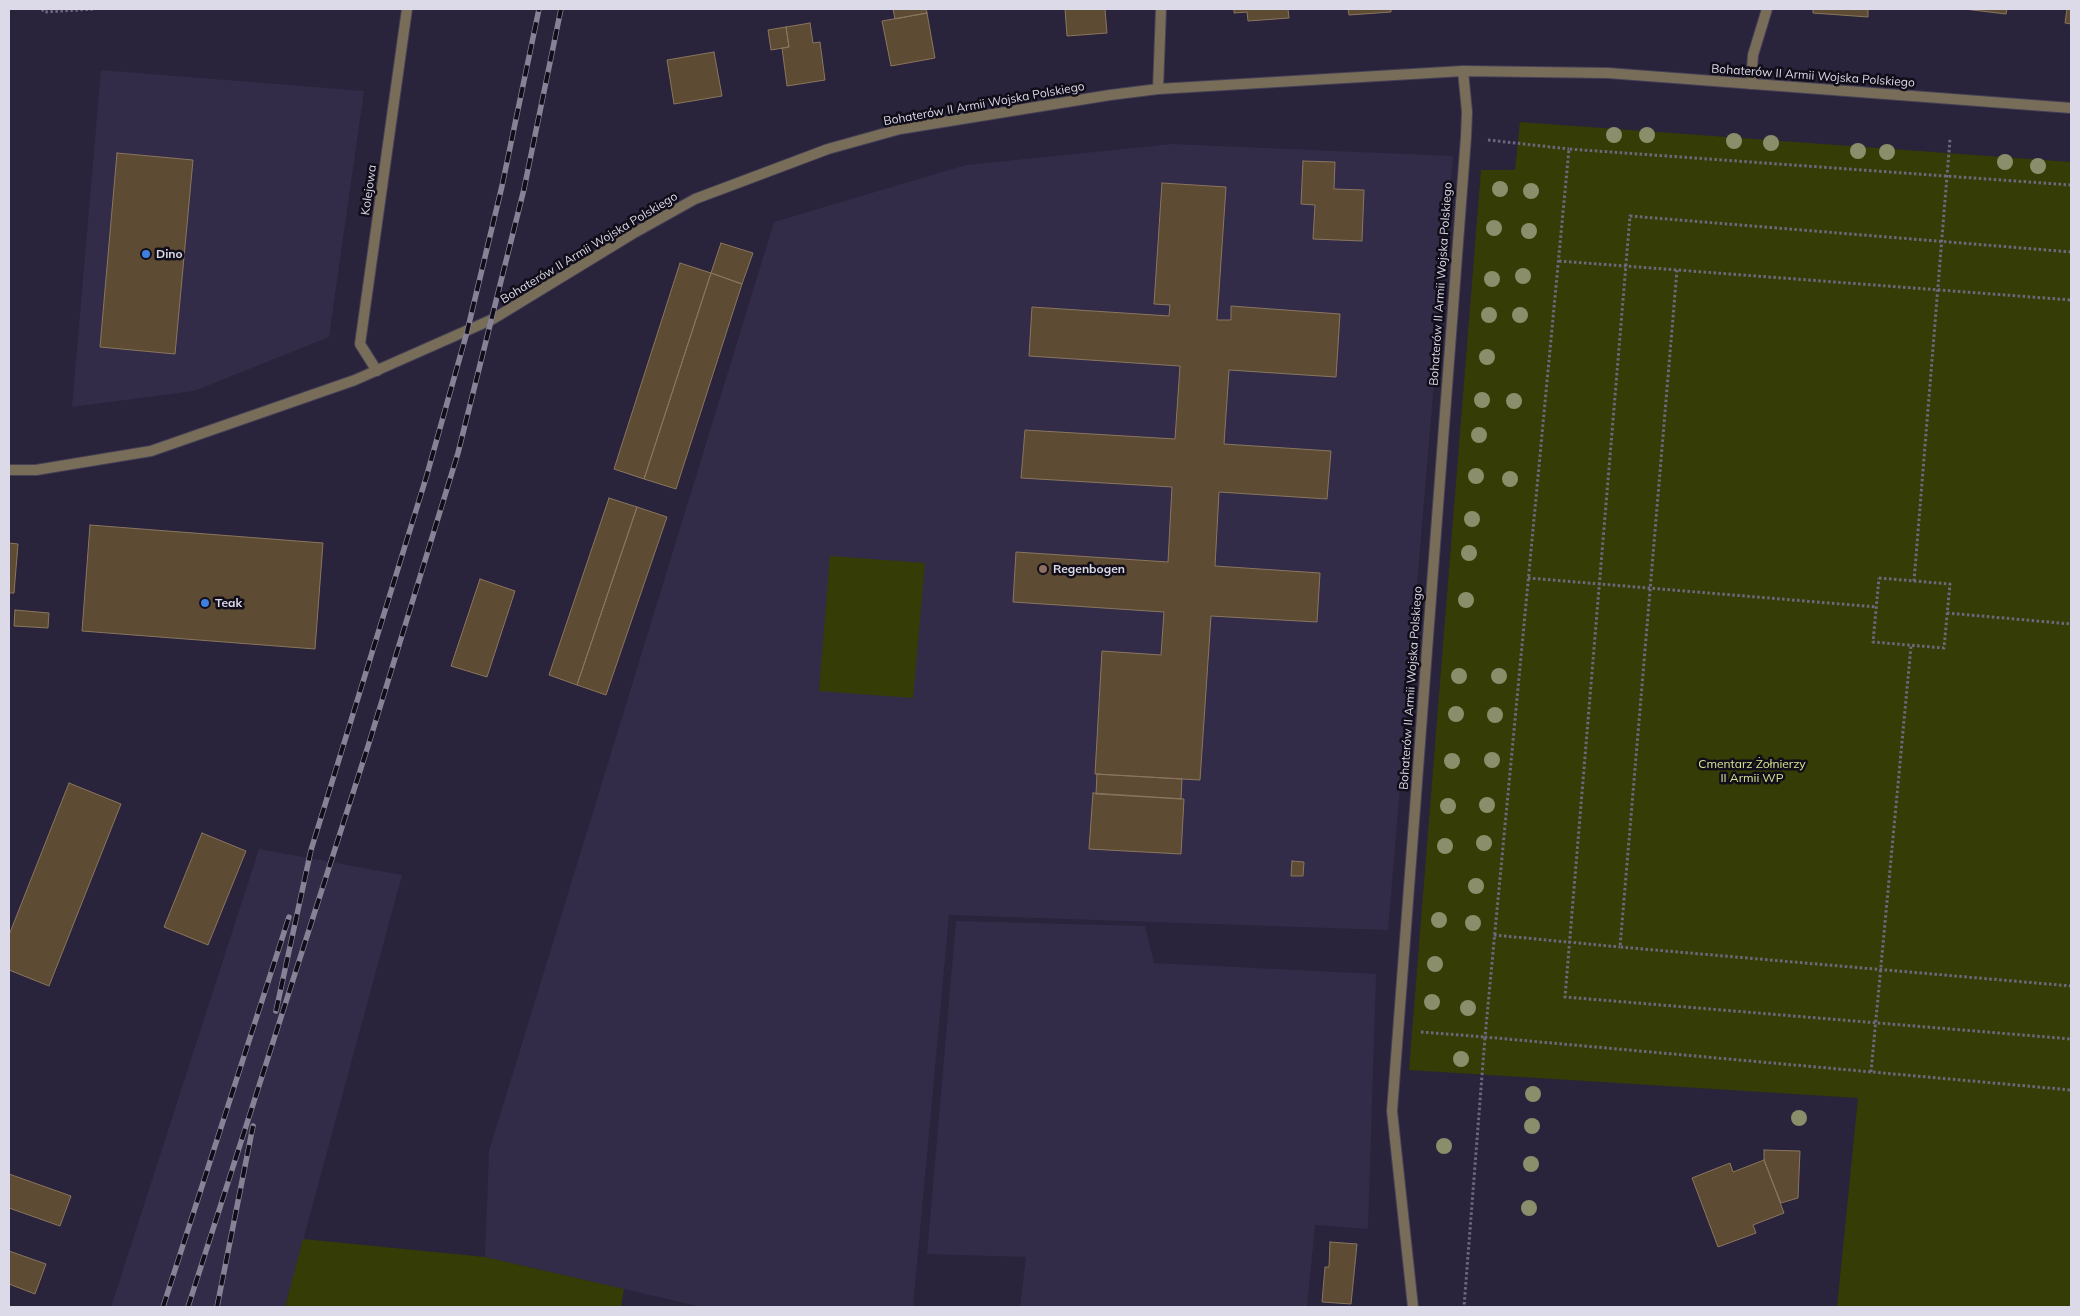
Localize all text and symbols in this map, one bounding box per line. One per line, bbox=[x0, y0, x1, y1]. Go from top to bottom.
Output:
street label: Bohaterów II Armii Wojska Polskiego bbox=[1711, 62, 1915, 90]
street label: Bohaterów II Armii Wojska Polskiego bbox=[882, 79, 1086, 129]
street label: Kolejowa bbox=[358, 164, 380, 216]
street label: Bohaterów II Armii Wojska Polskiego bbox=[1427, 182, 1455, 386]
street label: Bohaterów II Armii Wojska Polskiego bbox=[498, 189, 680, 307]
place label: Dino bbox=[156, 247, 183, 261]
marker: Dino bbox=[140, 248, 152, 260]
place label: Regenbogen bbox=[1053, 562, 1125, 576]
marker: Regenbogen bbox=[1037, 563, 1049, 575]
street label: Bohaterów II Armii Wojska Polskiego bbox=[1397, 586, 1425, 790]
place label: Teak bbox=[215, 596, 242, 610]
marker: Teak bbox=[199, 597, 211, 609]
park label: Cmentarz Żołnierzy II Armii WP bbox=[1698, 757, 1806, 785]

